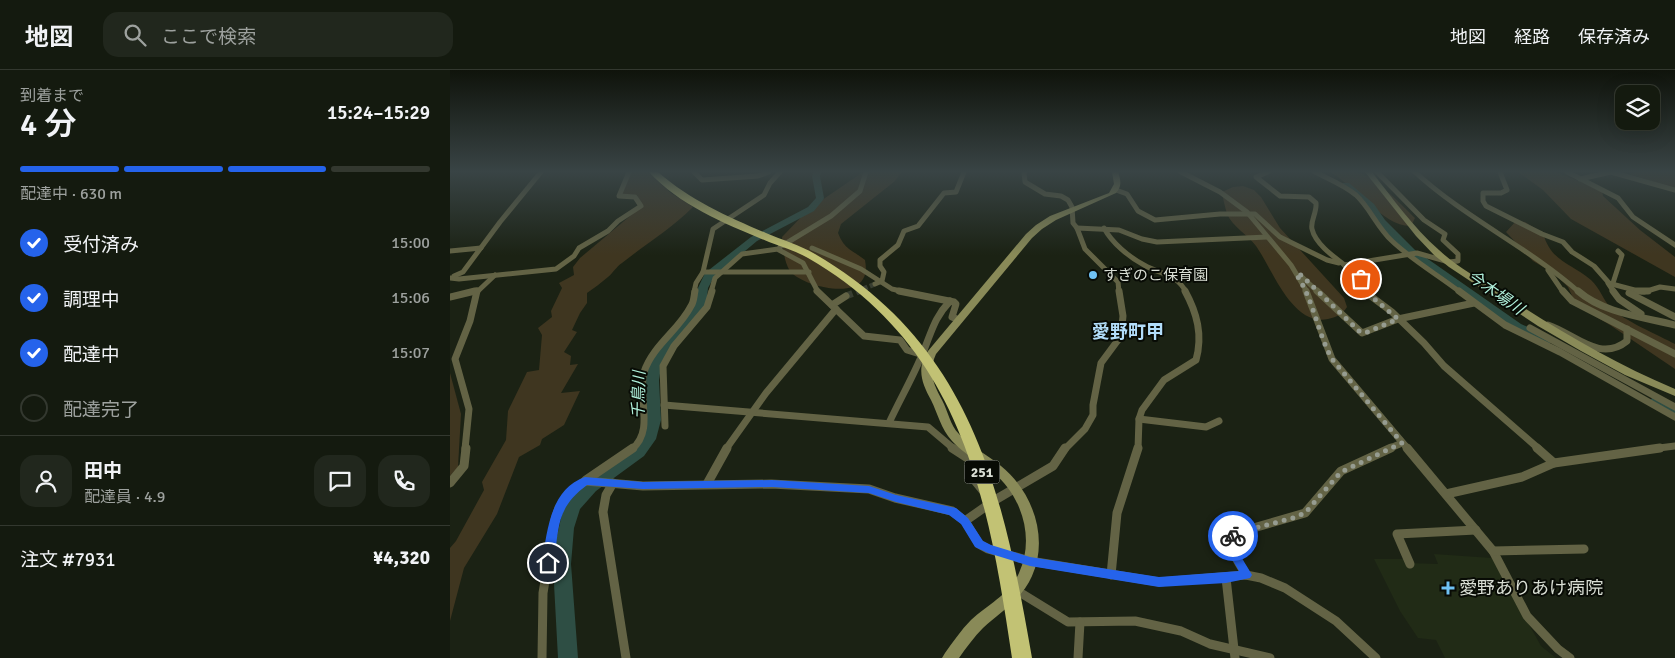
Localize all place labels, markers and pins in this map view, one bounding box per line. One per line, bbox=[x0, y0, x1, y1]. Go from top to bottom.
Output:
pin bbox=[1340, 258, 1382, 300]
place label: すぎのこ保育園 bbox=[1103, 266, 1208, 284]
marker: すぎのこ保育園 bbox=[1087, 269, 1099, 281]
pin bbox=[527, 542, 569, 584]
place label: 愛野ありあけ病院 bbox=[1459, 577, 1603, 599]
marker: 愛野ありあけ病院 bbox=[1441, 581, 1455, 595]

